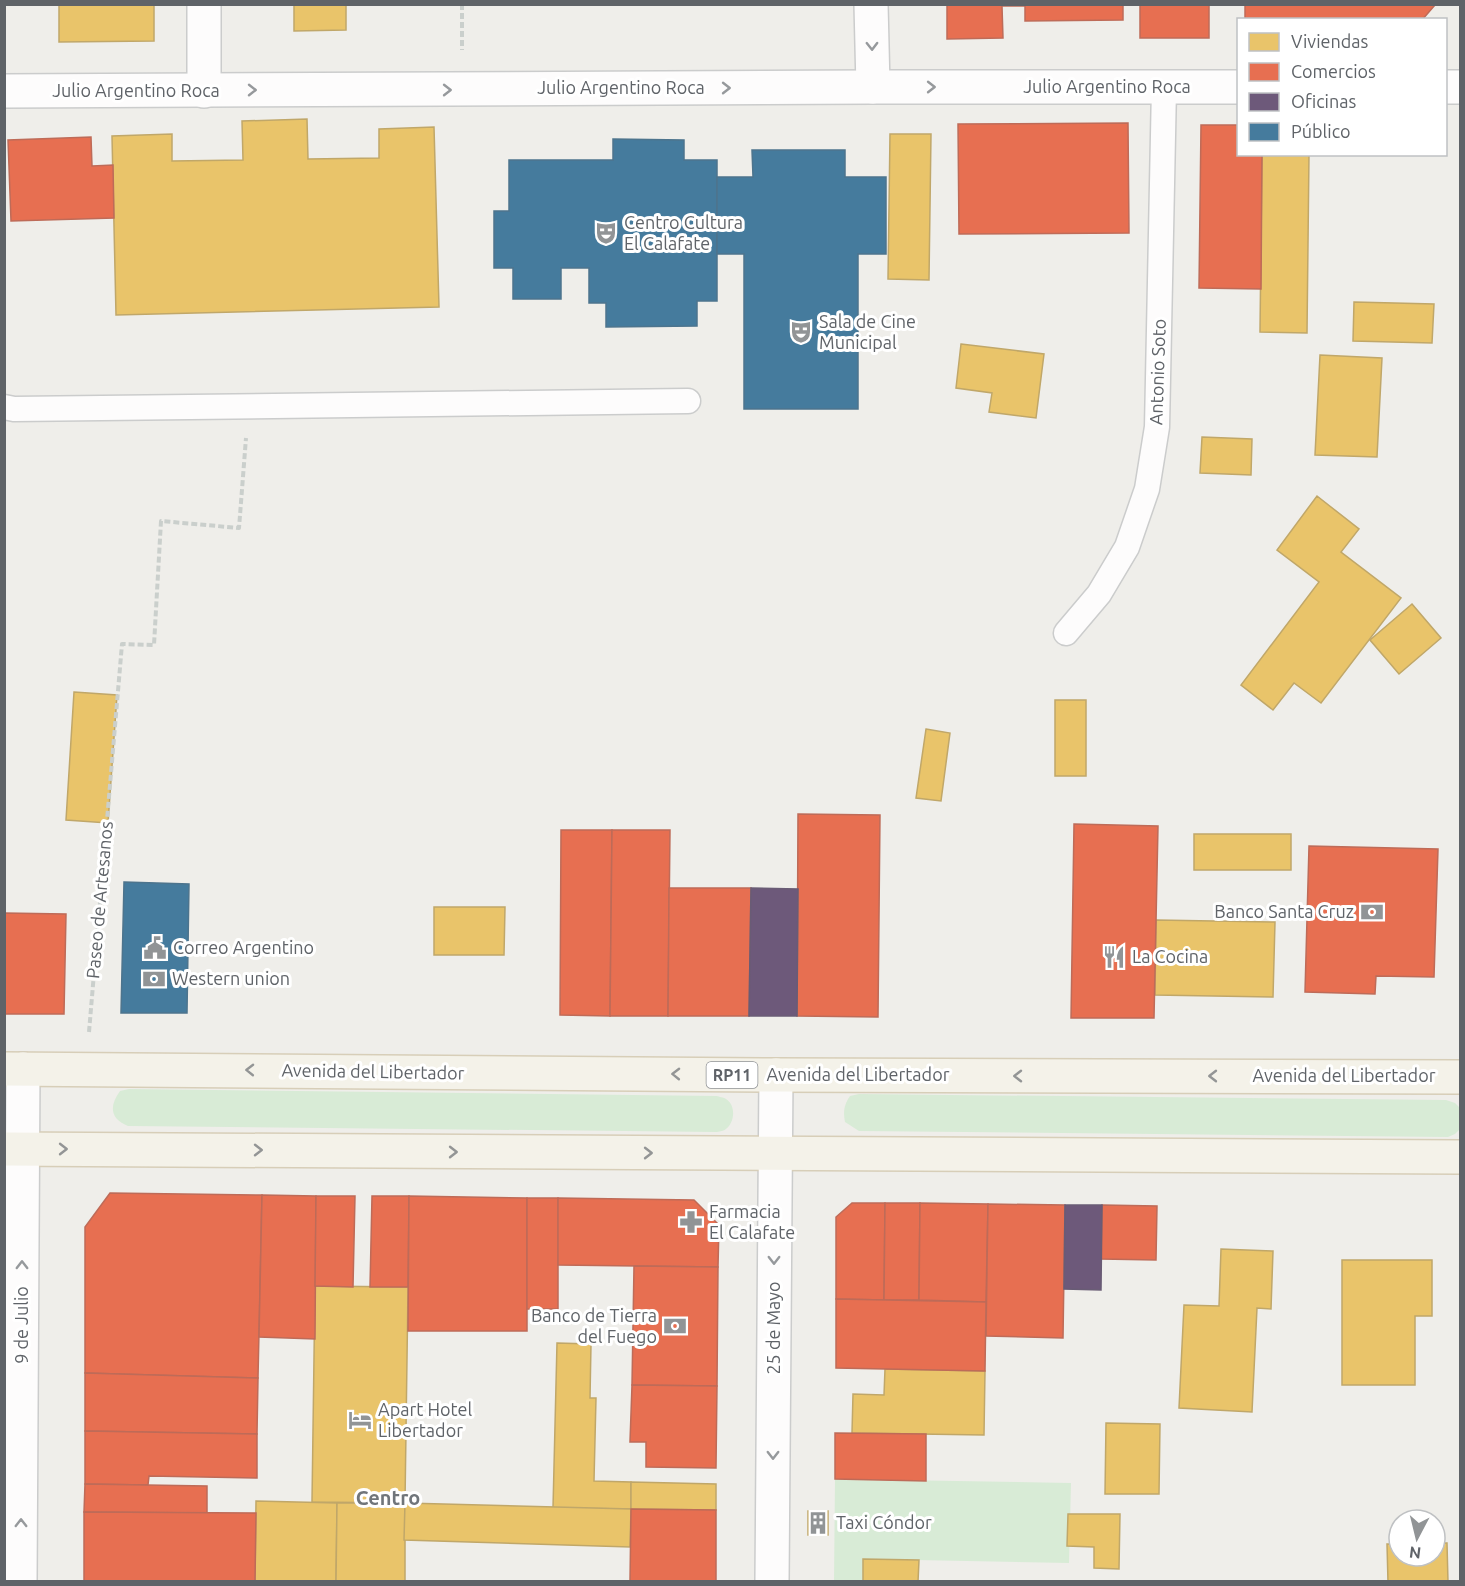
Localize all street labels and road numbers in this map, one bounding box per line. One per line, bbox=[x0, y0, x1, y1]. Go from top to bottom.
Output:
street label: Julio Argentino Roca bbox=[1023, 76, 1191, 96]
street label: Julio Argentino Roca bbox=[537, 77, 705, 97]
street label: Julio Argentino Roca bbox=[52, 80, 220, 100]
street label: Antonio Soto bbox=[1145, 318, 1169, 425]
street label: Paseo de Artesanos bbox=[82, 820, 116, 979]
street label: Avenida del Libertador bbox=[281, 1059, 465, 1083]
road number: RP11 bbox=[706, 1062, 758, 1088]
street label: Avenida del Libertador bbox=[766, 1064, 950, 1084]
street label: Avenida del Libertador bbox=[1252, 1065, 1436, 1085]
street label: 25 de Mayo bbox=[763, 1281, 783, 1375]
street label: 9 de Julio bbox=[11, 1286, 31, 1364]

